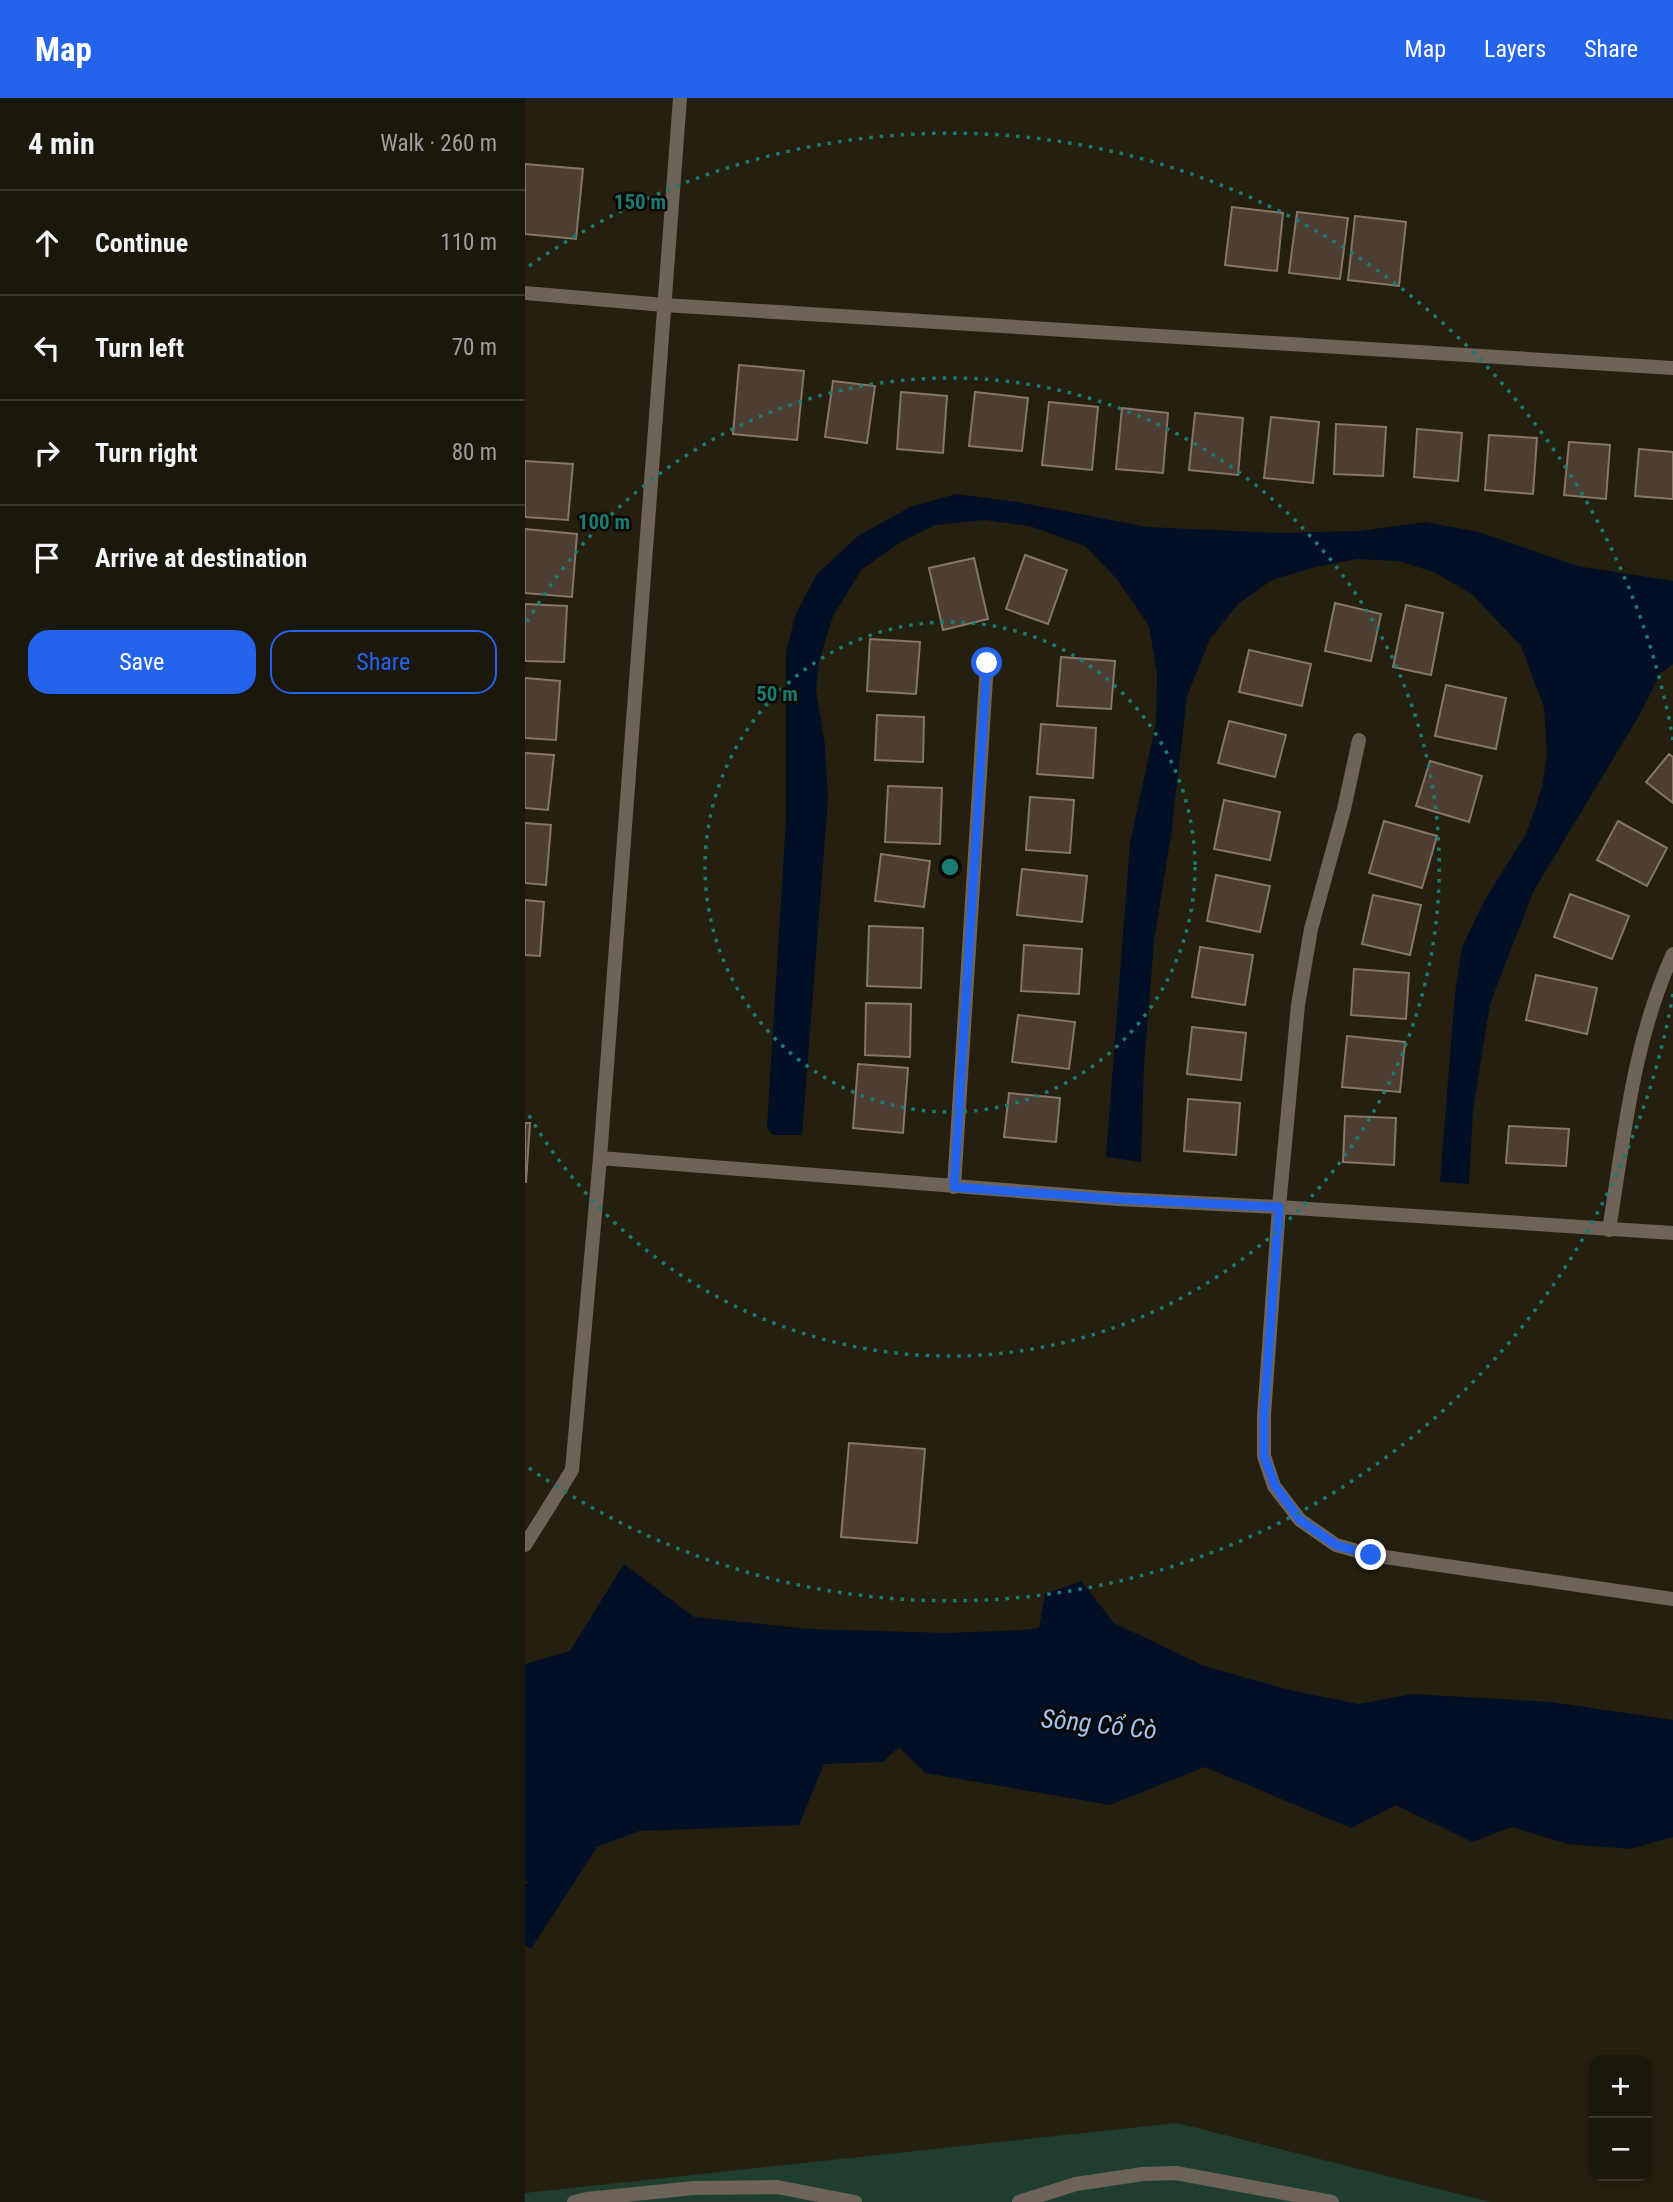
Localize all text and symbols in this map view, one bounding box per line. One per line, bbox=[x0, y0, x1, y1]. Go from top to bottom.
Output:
text: Map bbox=[35, 30, 92, 69]
text: Map bbox=[1405, 35, 1446, 63]
text: Layers bbox=[1484, 35, 1546, 63]
text: Share bbox=[1584, 35, 1638, 63]
text: 4 min bbox=[28, 126, 95, 161]
text: Walk · 260 m bbox=[380, 130, 497, 157]
text: 150 m bbox=[614, 190, 666, 214]
icon: ahead bbox=[28, 224, 66, 262]
text: Continue bbox=[95, 228, 188, 258]
text: 110 m bbox=[440, 229, 497, 256]
icon: left bbox=[28, 329, 66, 367]
text: Turn left bbox=[95, 333, 184, 363]
text: 70 m bbox=[452, 334, 497, 361]
icon: right bbox=[28, 434, 66, 472]
text: Turn right bbox=[95, 438, 197, 468]
text: 80 m bbox=[452, 439, 497, 466]
text: 100 m bbox=[578, 510, 630, 534]
icon: arrive bbox=[28, 539, 66, 577]
text: Arrive at destination bbox=[95, 543, 307, 573]
button: Save bbox=[28, 630, 256, 694]
button: Share bbox=[270, 630, 497, 694]
route start bbox=[971, 647, 1002, 678]
text: 50 m bbox=[756, 682, 798, 706]
centre of rings bbox=[938, 855, 962, 879]
route end bbox=[1355, 1539, 1386, 1570]
water label: Sông Cổ Cò bbox=[1040, 1703, 1158, 1745]
map controls bbox=[1589, 2055, 1652, 2181]
button: + bbox=[1589, 2055, 1652, 2118]
button: − bbox=[1589, 2118, 1652, 2181]

